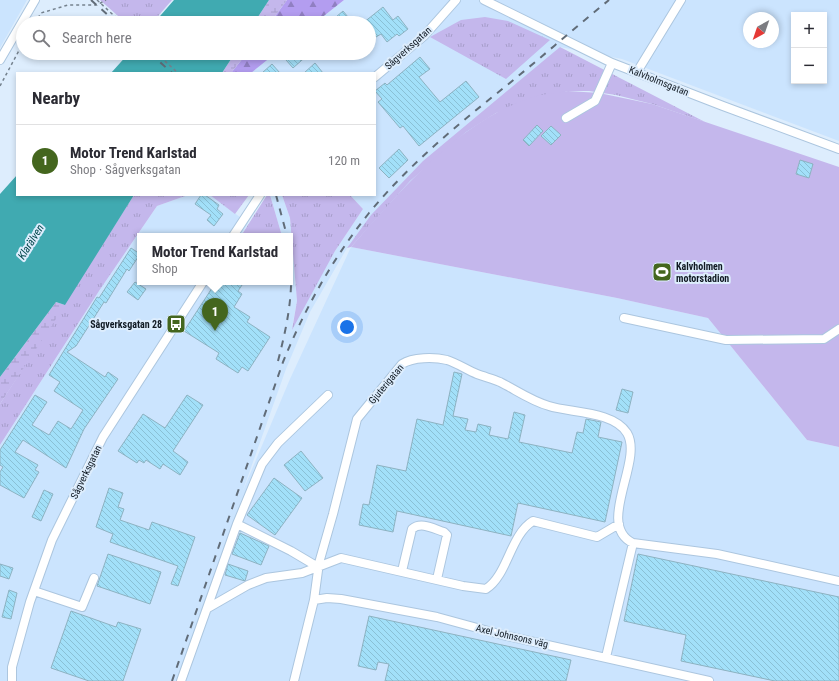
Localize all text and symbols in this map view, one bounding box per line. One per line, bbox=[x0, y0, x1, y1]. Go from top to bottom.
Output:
north arrow bbox=[743, 12, 779, 48]
map controls bbox=[791, 12, 827, 84]
button: + bbox=[791, 12, 827, 48]
search box bbox=[16, 16, 376, 60]
street label: Sågverksgatan bbox=[383, 24, 433, 72]
icon: search bbox=[30, 27, 52, 49]
text: Search here bbox=[62, 29, 132, 47]
button: − bbox=[791, 48, 827, 84]
street label: Kalvholmsgatan bbox=[628, 64, 691, 98]
text: Nearby bbox=[32, 88, 80, 108]
text: Motor Trend Karlstad bbox=[70, 144, 197, 162]
text: 1 bbox=[42, 153, 48, 168]
text: 120 m bbox=[328, 153, 360, 168]
text: Shop · Sågverksgatan bbox=[70, 162, 181, 177]
water label: Klarälven bbox=[15, 222, 47, 262]
popup bbox=[137, 233, 293, 285]
text: Motor Trend Karlstad bbox=[152, 243, 278, 261]
text: Shop bbox=[152, 261, 178, 276]
sports icon: Kalvholmen motorstadion bbox=[651, 261, 673, 283]
place label: Kalvholmen motorstadion bbox=[676, 261, 729, 284]
pin: 1 bbox=[202, 298, 228, 331]
bus stop icon: Sågverksgatan 28 bbox=[165, 313, 187, 335]
your location bbox=[337, 317, 357, 337]
place label: Sågverksgatan 28 bbox=[90, 319, 162, 330]
street label: Gjuterigatan bbox=[366, 362, 406, 406]
street label: Sågverksgatan bbox=[68, 443, 104, 501]
street label: Axel Johnsons väg bbox=[475, 622, 549, 650]

